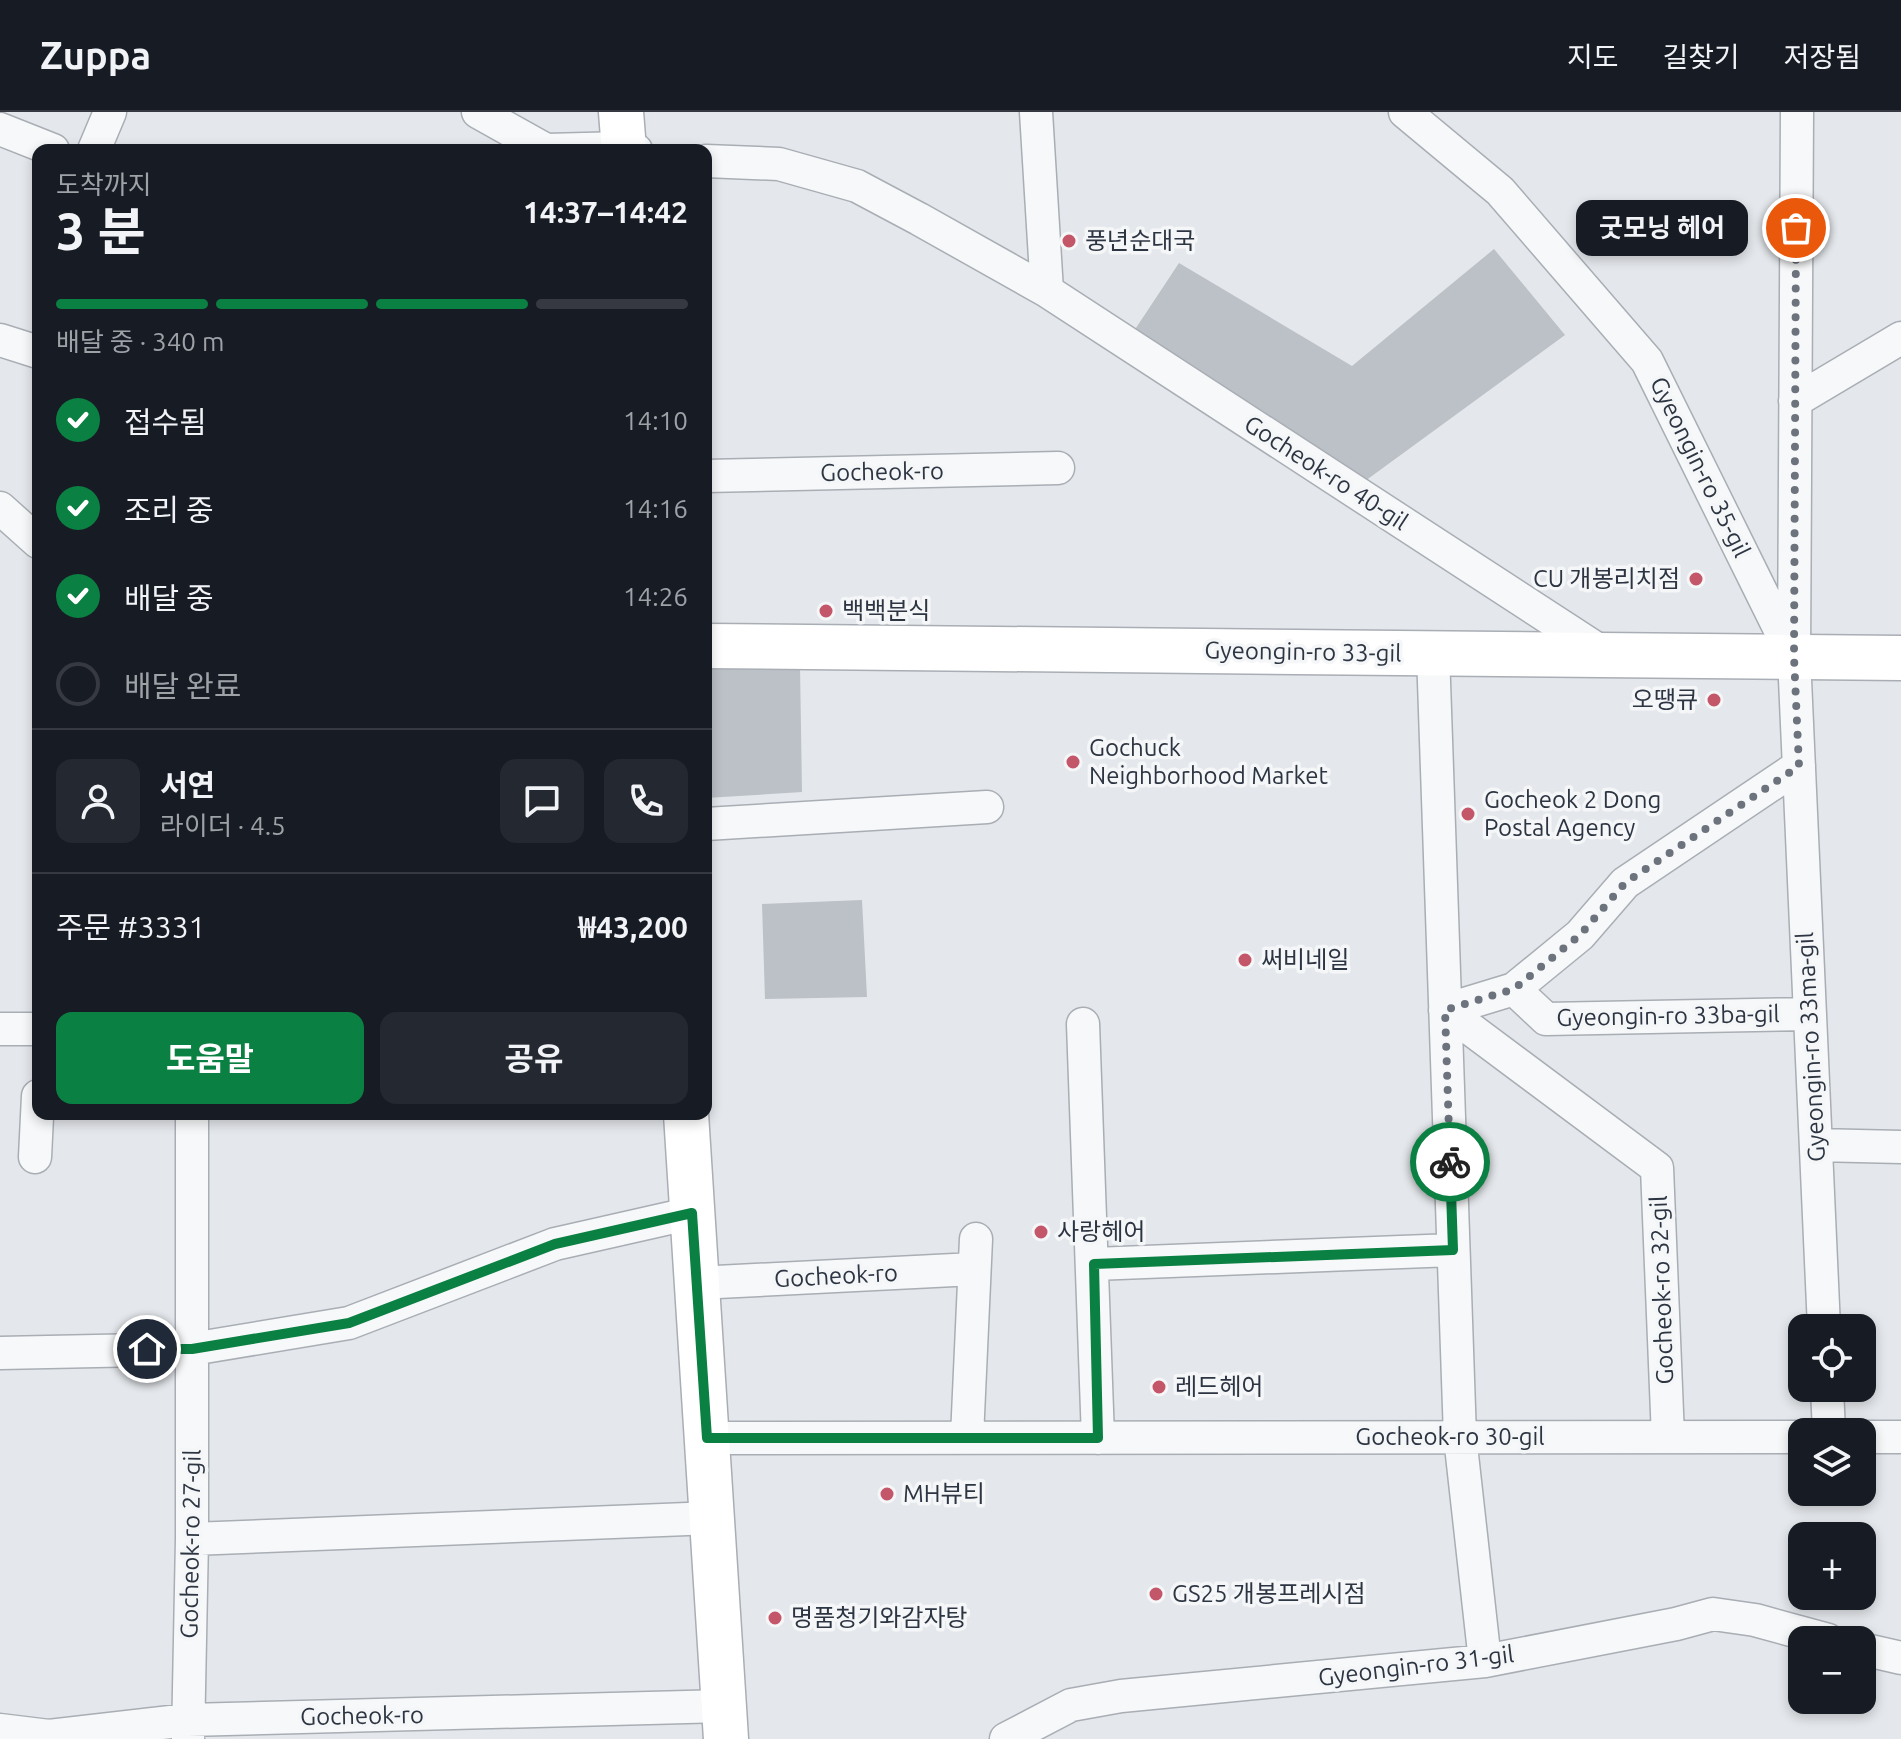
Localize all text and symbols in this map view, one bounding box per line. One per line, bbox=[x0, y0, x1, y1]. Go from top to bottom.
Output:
text: Zuppa bbox=[40, 34, 151, 76]
text: 지도 bbox=[1567, 41, 1618, 72]
text: 길찾기 bbox=[1662, 41, 1740, 72]
text: 저장됨 bbox=[1784, 41, 1861, 72]
text: 도착까지 bbox=[56, 170, 152, 199]
pin bbox=[1762, 194, 1830, 262]
text: 14:37–14:42 bbox=[523, 195, 688, 229]
callout: 굿모닝 헤어 bbox=[1576, 200, 1748, 256]
text: 3 분 bbox=[56, 202, 146, 260]
icon: bag bbox=[1774, 206, 1818, 250]
text: 굿모닝 헤어 bbox=[1599, 213, 1725, 242]
place label: 풍년순대국 bbox=[1085, 227, 1195, 254]
marker: 풍년순대국 bbox=[1060, 232, 1078, 250]
text: 배달 중 · 340 m bbox=[56, 327, 224, 356]
street label: Gyeongin-ro 35-gil bbox=[1645, 372, 1756, 561]
icon: check bbox=[56, 398, 100, 442]
text: 접수됨 bbox=[124, 405, 207, 439]
text: 14:10 bbox=[623, 406, 688, 435]
street label: Gocheok-ro 40-gil bbox=[1240, 410, 1413, 535]
street label: Gocheok-ro bbox=[820, 457, 944, 486]
icon: check bbox=[56, 486, 100, 530]
text: 조리 중 bbox=[124, 493, 214, 527]
text: 14:16 bbox=[623, 494, 688, 523]
place label: CU 개봉리치점 bbox=[1533, 565, 1680, 592]
marker: CU 개봉리치점 bbox=[1687, 570, 1705, 588]
icon: check bbox=[56, 574, 100, 618]
text: 배달 중 bbox=[124, 581, 214, 615]
text: 14:26 bbox=[623, 582, 688, 611]
place label: 백백분식 bbox=[842, 597, 930, 624]
marker: 백백분식 bbox=[817, 602, 835, 620]
street label: Gyeongin-ro 33-gil bbox=[1204, 636, 1402, 667]
text: 배달 완료 bbox=[124, 669, 241, 703]
place label: 오땡큐 bbox=[1632, 686, 1698, 713]
marker: 오땡큐 bbox=[1705, 691, 1723, 709]
place label: Gochuck Neighborhood Market bbox=[1089, 734, 1328, 789]
marker: Gochuck Neighborhood Market bbox=[1064, 753, 1082, 771]
button: person bbox=[56, 759, 140, 843]
button: chat bbox=[500, 759, 584, 843]
button: phone bbox=[604, 759, 688, 843]
text: 서연 bbox=[160, 768, 215, 802]
place label: Gocheok 2 Dong Postal Agency bbox=[1484, 786, 1661, 841]
marker: Gocheok 2 Dong Postal Agency bbox=[1459, 805, 1477, 823]
text: 라이더 · 4.5 bbox=[160, 811, 286, 840]
text: 주문 #3331 bbox=[56, 910, 206, 944]
text: ₩43,200 bbox=[578, 910, 688, 944]
street label: Gyeongin-ro 33ma-gil bbox=[1791, 931, 1830, 1163]
place label: 써비네일 bbox=[1261, 946, 1349, 973]
marker: 써비네일 bbox=[1236, 951, 1254, 969]
street label: Gyeongin-ro 33ba-gil bbox=[1556, 1000, 1780, 1031]
button: 도움말 bbox=[56, 1012, 364, 1104]
button: 공유 bbox=[380, 1012, 688, 1104]
courier bbox=[1410, 1122, 1490, 1202]
icon: bike bbox=[1428, 1140, 1472, 1184]
street label: Gocheok-ro 32-gil bbox=[1645, 1195, 1678, 1385]
place label: 사랑헤어 bbox=[1057, 1218, 1145, 1245]
marker: 사랑헤어 bbox=[1032, 1223, 1050, 1241]
street label: Gocheok-ro bbox=[773, 1259, 899, 1292]
map controls bbox=[1788, 1314, 1876, 1714]
button: locate bbox=[1788, 1314, 1876, 1402]
pin bbox=[113, 1315, 181, 1383]
icon: home bbox=[125, 1327, 169, 1371]
place label: 레드헤어 bbox=[1175, 1373, 1263, 1400]
marker: 레드헤어 bbox=[1150, 1378, 1168, 1396]
button: layers bbox=[1788, 1418, 1876, 1506]
street label: Gocheok-ro 30-gil bbox=[1355, 1423, 1545, 1450]
street label: Gocheok-ro 27-gil bbox=[175, 1449, 206, 1639]
place label: MH뷰티 bbox=[903, 1480, 985, 1507]
marker: MH뷰티 bbox=[878, 1485, 896, 1503]
button: + bbox=[1788, 1522, 1876, 1610]
place label: GS25 개봉프레시점 bbox=[1172, 1580, 1366, 1607]
marker: GS25 개봉프레시점 bbox=[1147, 1585, 1165, 1603]
place label: 명품청기와감자탕 bbox=[791, 1604, 968, 1631]
marker: 명품청기와감자탕 bbox=[766, 1609, 784, 1627]
button: − bbox=[1788, 1626, 1876, 1714]
street label: Gyeongin-ro 31-gil bbox=[1316, 1640, 1515, 1691]
street label: Gocheok-ro bbox=[300, 1701, 424, 1730]

